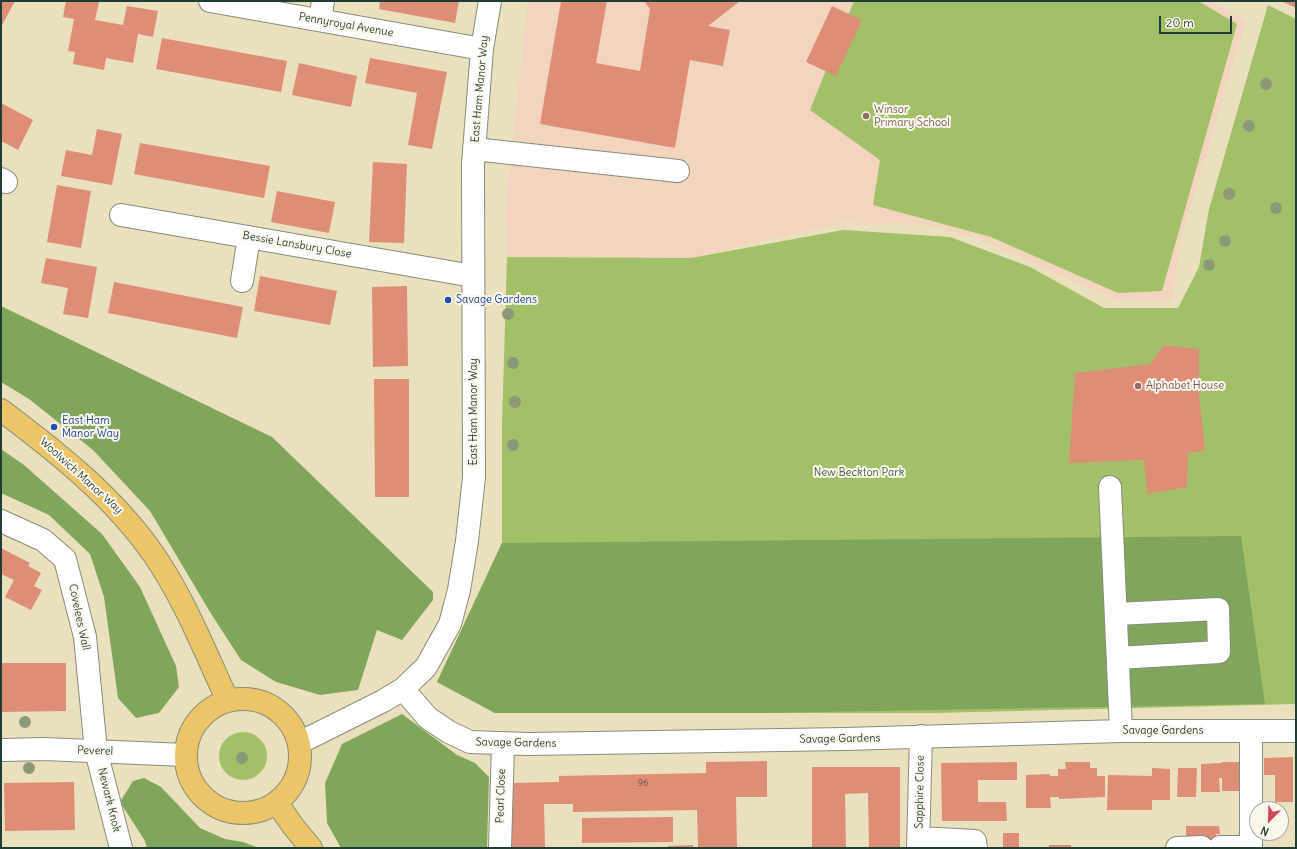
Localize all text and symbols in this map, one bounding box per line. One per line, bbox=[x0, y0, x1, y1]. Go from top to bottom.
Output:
scale bar bbox=[1161, 8, 1234, 34]
street label: Pennyroyal Avenue bbox=[298, 10, 394, 40]
text: 20 m bbox=[1166, 15, 1194, 30]
street label: East Ham Manor Way bbox=[469, 35, 491, 143]
place label: Winsor Primary School bbox=[874, 103, 950, 129]
marker: Winsor Primary School bbox=[861, 111, 871, 121]
street label: Bessie Lansbury Close bbox=[241, 229, 353, 261]
place label: Savage Gardens bbox=[456, 293, 537, 307]
marker: Savage Gardens bbox=[443, 295, 453, 305]
street label: East Ham Manor Way bbox=[467, 358, 481, 466]
place label: Alphabet House bbox=[1146, 379, 1224, 393]
marker: Alphabet House bbox=[1133, 381, 1143, 391]
place label: East Ham Manor Way bbox=[62, 414, 119, 440]
marker: East Ham Manor Way bbox=[49, 422, 59, 432]
street label: Woolwich Manor Way bbox=[37, 435, 125, 517]
park label: New Beckton Park bbox=[814, 466, 904, 480]
street label: Covelees Wall bbox=[66, 583, 92, 651]
street label: Savage Gardens bbox=[1123, 724, 1203, 738]
street label: Savage Gardens bbox=[799, 732, 881, 746]
street label: Savage Gardens bbox=[475, 736, 557, 750]
street label: Peverel bbox=[77, 744, 113, 758]
street label: Sapphire Close bbox=[913, 755, 927, 829]
street label: Newark Knok bbox=[95, 766, 123, 834]
street label: Pearl Close bbox=[493, 768, 509, 824]
house number: 96 bbox=[638, 778, 648, 788]
north arrow bbox=[1249, 801, 1289, 841]
text: N bbox=[1258, 823, 1271, 839]

